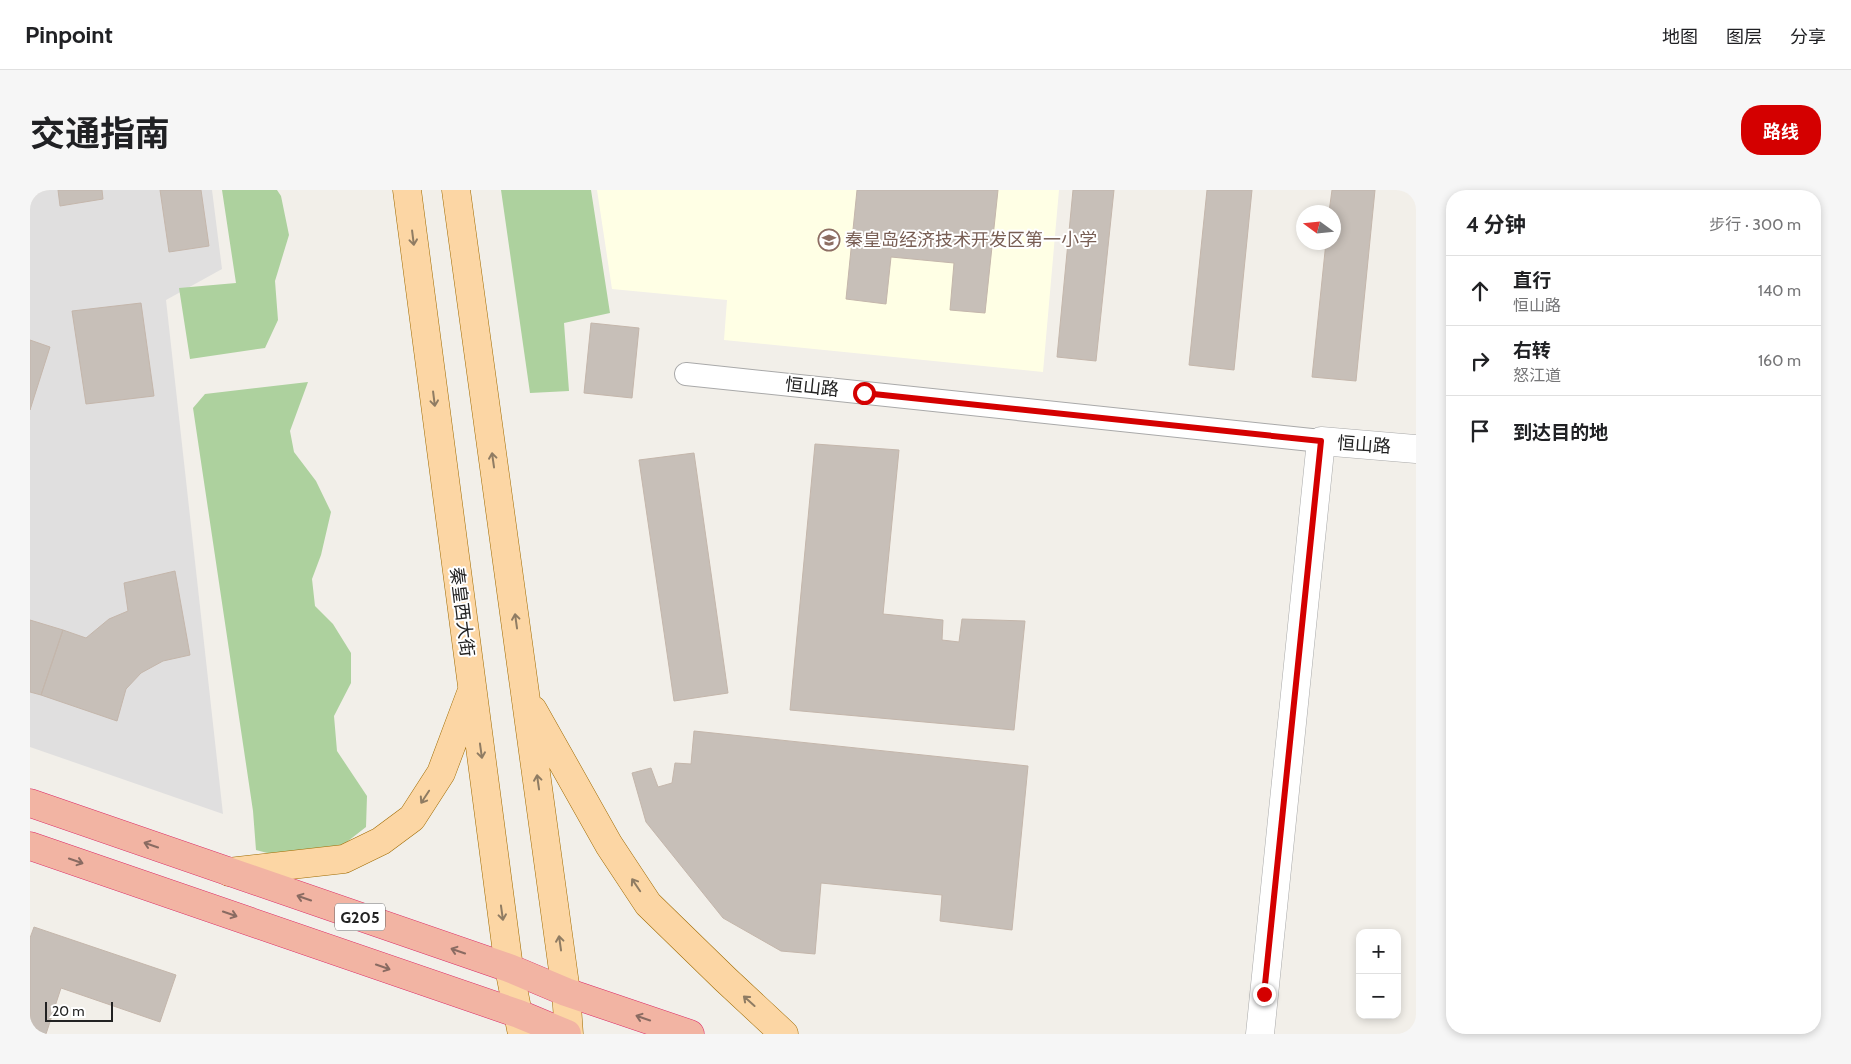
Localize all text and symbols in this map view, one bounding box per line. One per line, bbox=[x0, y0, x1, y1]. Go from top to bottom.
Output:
text: Pinpoint bbox=[25, 20, 113, 49]
text: 地图 bbox=[1662, 26, 1698, 48]
text: 图层 bbox=[1726, 26, 1762, 48]
text: 分享 bbox=[1790, 26, 1826, 48]
button: 路线 bbox=[1741, 105, 1821, 155]
text: 交通指南 bbox=[30, 112, 170, 155]
north arrow bbox=[1296, 205, 1341, 250]
text: 4 分钟 bbox=[1466, 212, 1526, 237]
text: 步行 · 300 m bbox=[1709, 215, 1801, 234]
school or university icon: 秦皇岛经济技术开发区第一小学 bbox=[817, 228, 841, 252]
place label: 秦皇岛经济技术开发区第一小学 bbox=[845, 229, 1097, 251]
one-way arrow bbox=[408, 230, 418, 246]
text: 直行 bbox=[1513, 269, 1551, 292]
icon: ahead bbox=[1466, 277, 1494, 305]
text: 140 m bbox=[1758, 281, 1801, 300]
text: 恒山路 bbox=[1513, 296, 1561, 315]
text: 右转 bbox=[1513, 339, 1551, 362]
icon: right bbox=[1466, 347, 1494, 375]
text: 160 m bbox=[1758, 351, 1801, 370]
text: 怒江道 bbox=[1513, 366, 1561, 385]
street label: 恒山路 bbox=[784, 373, 840, 401]
route start bbox=[853, 382, 876, 405]
one-way arrow bbox=[429, 391, 439, 407]
icon: arrive bbox=[1466, 417, 1494, 445]
text: 到达目的地 bbox=[1513, 421, 1608, 444]
street label: 恒山路 bbox=[1336, 432, 1392, 458]
one-way arrow bbox=[488, 453, 498, 469]
street label: 秦皇西大街 bbox=[446, 566, 478, 658]
one-way arrow bbox=[510, 614, 520, 630]
one-way arrow bbox=[476, 743, 486, 759]
one-way arrow bbox=[532, 775, 542, 791]
one-way arrow bbox=[420, 790, 430, 804]
one-way arrow bbox=[143, 839, 159, 849]
one-way arrow bbox=[68, 857, 84, 867]
one-way arrow bbox=[631, 878, 641, 892]
one-way arrow bbox=[297, 892, 313, 902]
road number: G205 bbox=[335, 904, 385, 930]
one-way arrow bbox=[497, 904, 507, 920]
one-way arrow bbox=[222, 910, 237, 919]
map controls bbox=[1356, 929, 1401, 1019]
button: + bbox=[1356, 929, 1401, 974]
one-way arrow bbox=[554, 936, 564, 952]
one-way arrow bbox=[450, 945, 466, 955]
one-way arrow bbox=[375, 963, 391, 972]
button: − bbox=[1356, 974, 1401, 1019]
route end bbox=[1253, 983, 1276, 1006]
one-way arrow bbox=[742, 995, 755, 1007]
scale bar bbox=[45, 999, 112, 1022]
text: 20 m bbox=[52, 1002, 85, 1020]
one-way arrow bbox=[636, 1013, 652, 1022]

